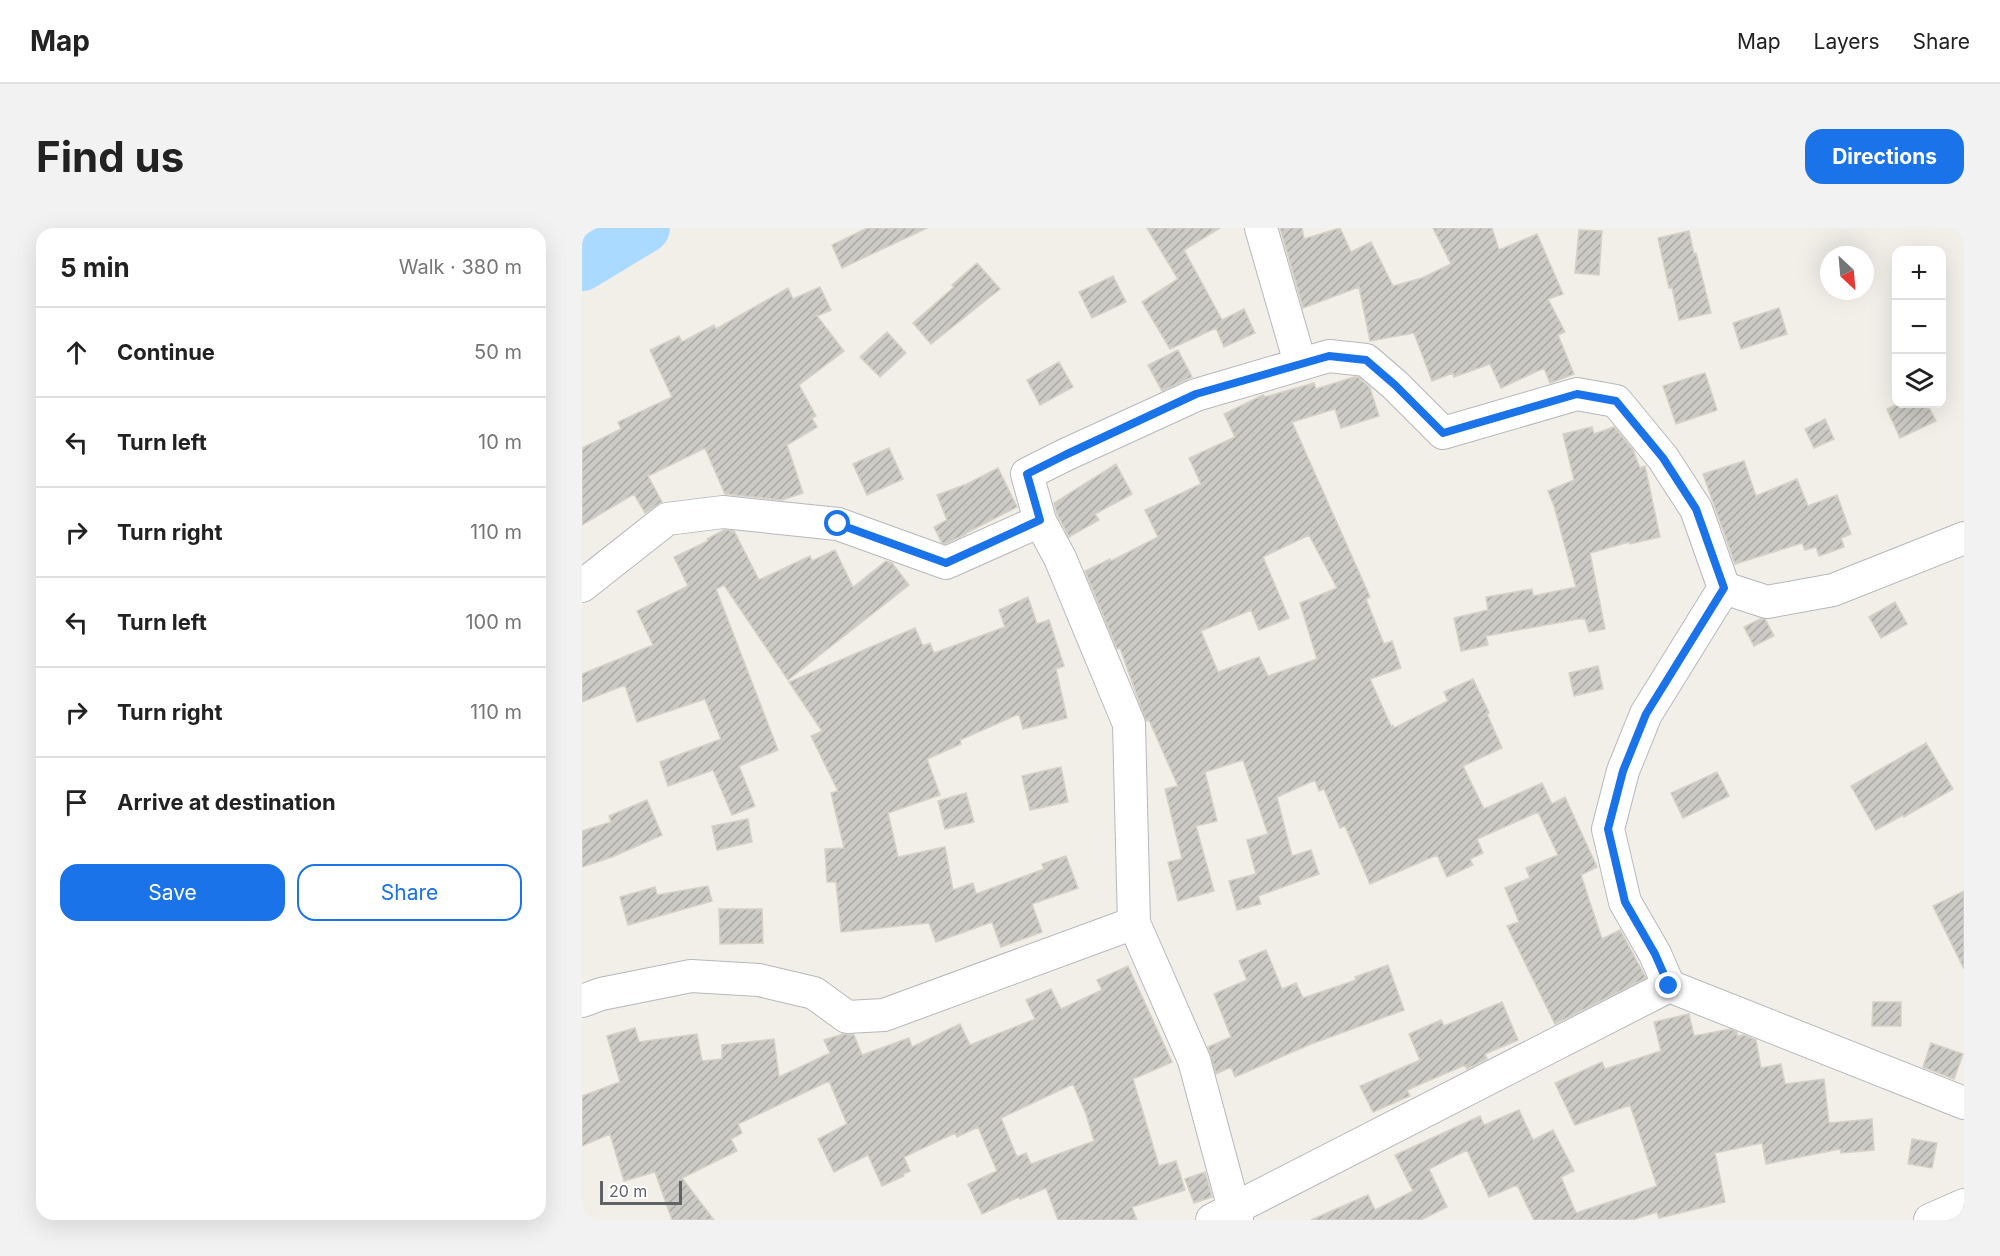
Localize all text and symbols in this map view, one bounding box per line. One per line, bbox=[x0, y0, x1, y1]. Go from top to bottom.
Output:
text: Map bbox=[30, 24, 90, 58]
text: Map bbox=[1737, 29, 1781, 54]
text: Layers bbox=[1814, 29, 1880, 54]
text: Share bbox=[1913, 29, 1970, 54]
button: Directions bbox=[1805, 129, 1964, 184]
text: Find us bbox=[36, 131, 184, 182]
north arrow bbox=[1820, 246, 1874, 300]
map controls bbox=[1892, 246, 1946, 408]
button: + bbox=[1892, 246, 1946, 300]
text: 5 min bbox=[60, 252, 130, 283]
text: Walk · 380 m bbox=[399, 255, 522, 279]
button: − bbox=[1892, 300, 1946, 354]
icon: ahead bbox=[60, 336, 93, 369]
text: Continue bbox=[117, 339, 215, 365]
text: 50 m bbox=[474, 340, 522, 364]
button: layers bbox=[1892, 354, 1946, 408]
icon: left bbox=[60, 426, 93, 459]
text: Turn left bbox=[117, 429, 207, 455]
text: 10 m bbox=[478, 430, 522, 454]
route start bbox=[824, 510, 850, 536]
icon: right bbox=[60, 516, 93, 549]
text: Turn right bbox=[117, 519, 223, 545]
text: 110 m bbox=[470, 520, 522, 544]
icon: left bbox=[60, 606, 93, 639]
text: Turn left bbox=[117, 609, 207, 635]
text: 100 m bbox=[465, 610, 522, 634]
icon: right bbox=[60, 696, 93, 729]
text: Turn right bbox=[117, 699, 223, 725]
text: 110 m bbox=[470, 700, 522, 724]
icon: arrive bbox=[60, 786, 93, 819]
text: Arrive at destination bbox=[117, 789, 336, 815]
button: Save bbox=[60, 864, 285, 921]
button: Share bbox=[297, 864, 522, 921]
route end bbox=[1655, 972, 1681, 998]
scale bar bbox=[600, 1178, 682, 1206]
text: 20 m bbox=[609, 1181, 647, 1201]

